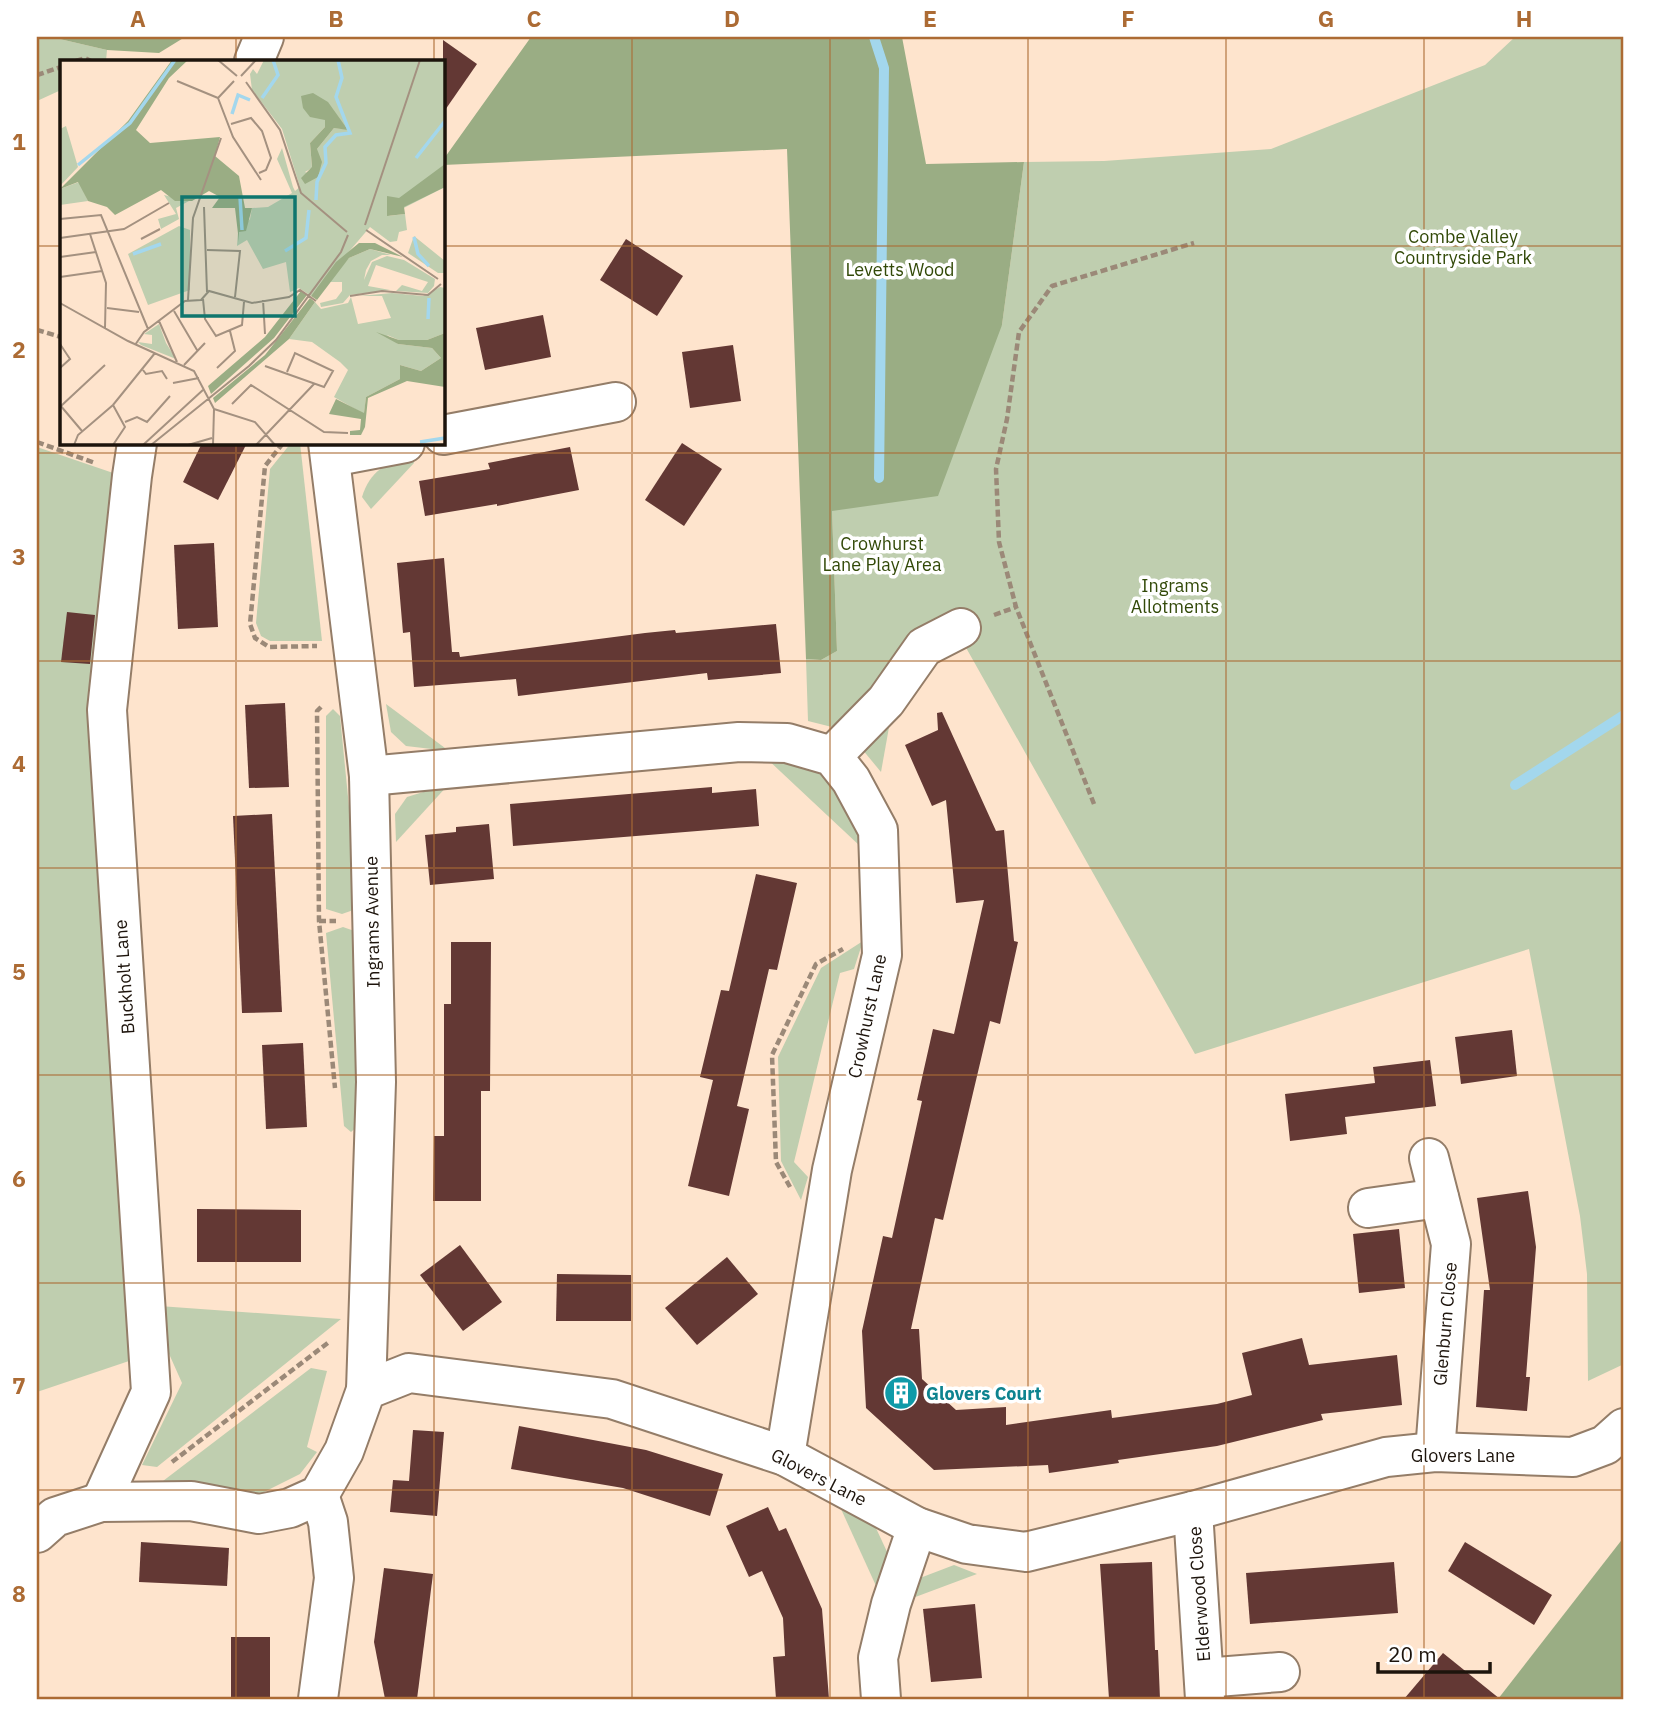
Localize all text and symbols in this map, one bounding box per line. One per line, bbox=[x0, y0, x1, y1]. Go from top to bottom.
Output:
text: A bbox=[130, 3, 146, 33]
text: B bbox=[328, 3, 344, 33]
text: C bbox=[527, 3, 542, 33]
text: D bbox=[724, 3, 740, 33]
text: E bbox=[923, 3, 937, 33]
text: F bbox=[1121, 3, 1135, 33]
text: G bbox=[1318, 3, 1334, 33]
text: H bbox=[1516, 3, 1532, 33]
inset map bbox=[60, 60, 444, 444]
text: 1 bbox=[12, 126, 26, 156]
park label: Combe Valley Countryside Park bbox=[1394, 225, 1533, 269]
park label: Levetts Wood bbox=[845, 258, 955, 281]
text: 2 bbox=[12, 334, 26, 364]
park label: Crowhurst Lane Play Area bbox=[822, 532, 942, 576]
text: 3 bbox=[12, 541, 26, 571]
park label: Ingrams Allotments bbox=[1131, 574, 1219, 618]
text: 4 bbox=[12, 748, 26, 778]
street label: Ingrams Avenue bbox=[359, 856, 385, 988]
street label: Buckholt Lane bbox=[109, 919, 139, 1035]
street label: Crowhurst Lane bbox=[843, 952, 891, 1080]
text: 5 bbox=[12, 956, 26, 986]
text: 6 bbox=[12, 1163, 26, 1193]
street label: Glenburn Close bbox=[1428, 1261, 1462, 1387]
text: 7 bbox=[12, 1370, 26, 1400]
building icon: Glovers Court bbox=[882, 1374, 920, 1412]
place label: Glovers Court bbox=[926, 1382, 1042, 1405]
street label: Glovers Lane bbox=[767, 1443, 871, 1511]
street label: Glovers Lane bbox=[1411, 1444, 1515, 1467]
street label: Elderwood Close bbox=[1183, 1525, 1215, 1663]
text: 8 bbox=[12, 1578, 26, 1608]
scale bar bbox=[1378, 1631, 1490, 1675]
text: 20 m bbox=[1388, 1640, 1437, 1668]

